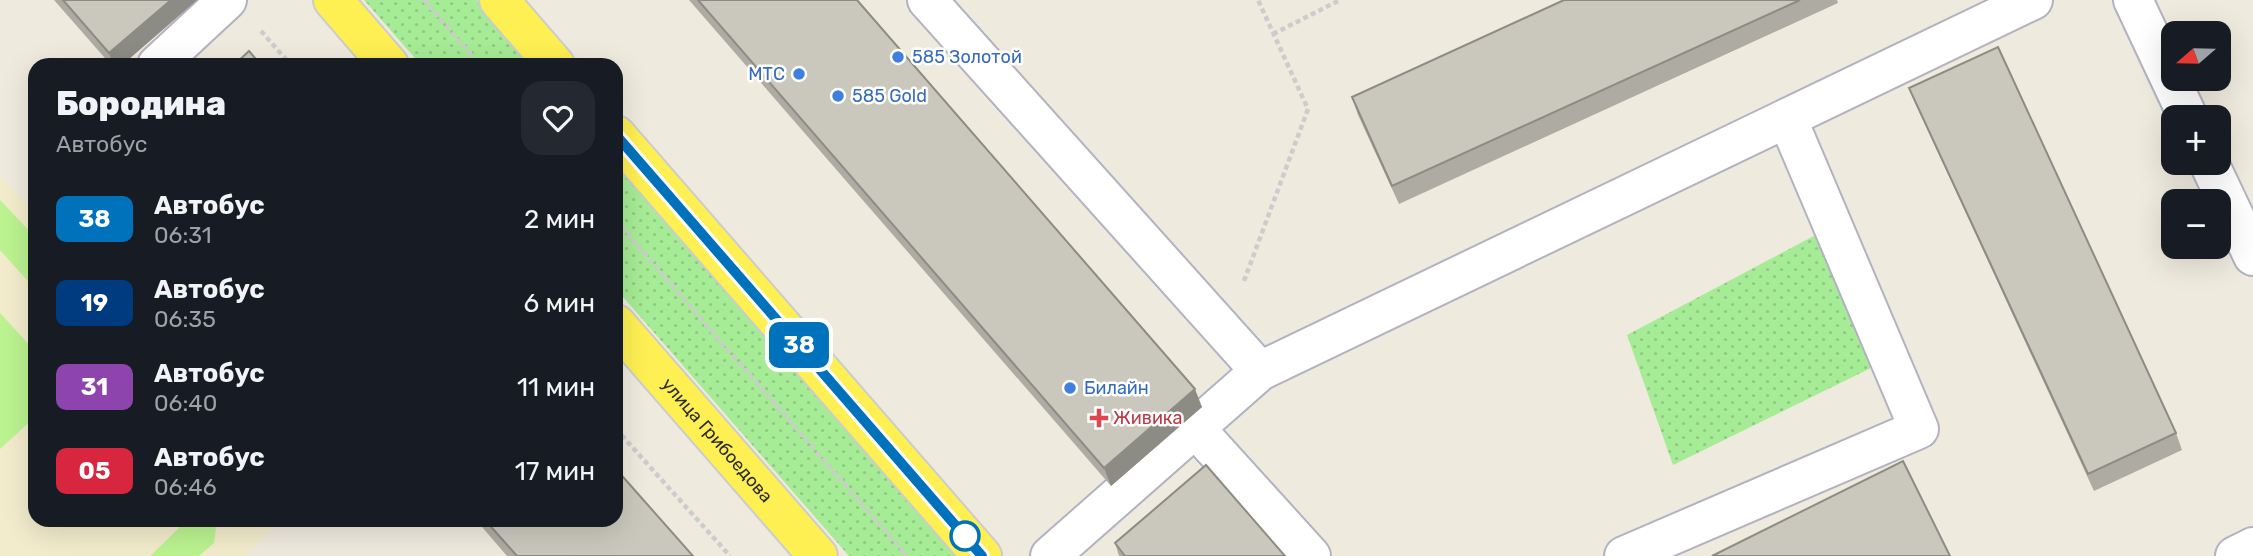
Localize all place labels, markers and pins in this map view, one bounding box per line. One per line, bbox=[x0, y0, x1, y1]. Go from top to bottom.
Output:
place label: 585 Золотой bbox=[912, 46, 1022, 68]
marker: 585 Золотой bbox=[890, 49, 906, 65]
place label: МТС bbox=[748, 63, 785, 85]
marker: МТС bbox=[791, 66, 807, 82]
place label: 585 Gold bbox=[852, 85, 927, 107]
marker: 585 Gold bbox=[830, 88, 846, 104]
place label: Билайн bbox=[1084, 377, 1149, 399]
marker: Билайн bbox=[1062, 380, 1078, 396]
place label: Живика bbox=[1113, 407, 1182, 429]
marker: Живика bbox=[1091, 410, 1107, 426]
unlabelled marker bbox=[950, 521, 980, 551]

